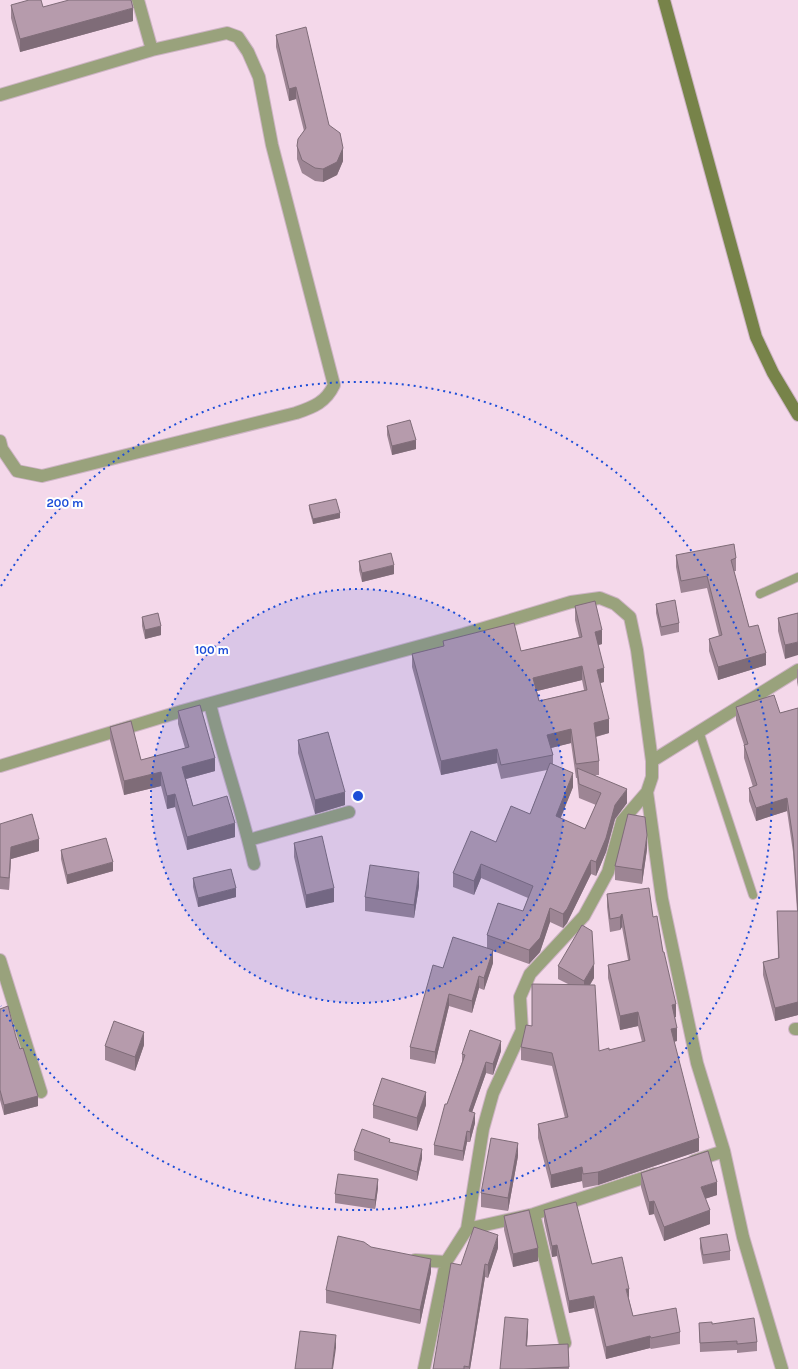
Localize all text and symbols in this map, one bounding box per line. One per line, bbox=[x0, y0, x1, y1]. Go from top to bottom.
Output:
text: 200 m bbox=[47, 496, 83, 510]
text: 100 m bbox=[195, 643, 229, 657]
centre of rings bbox=[351, 789, 365, 803]

